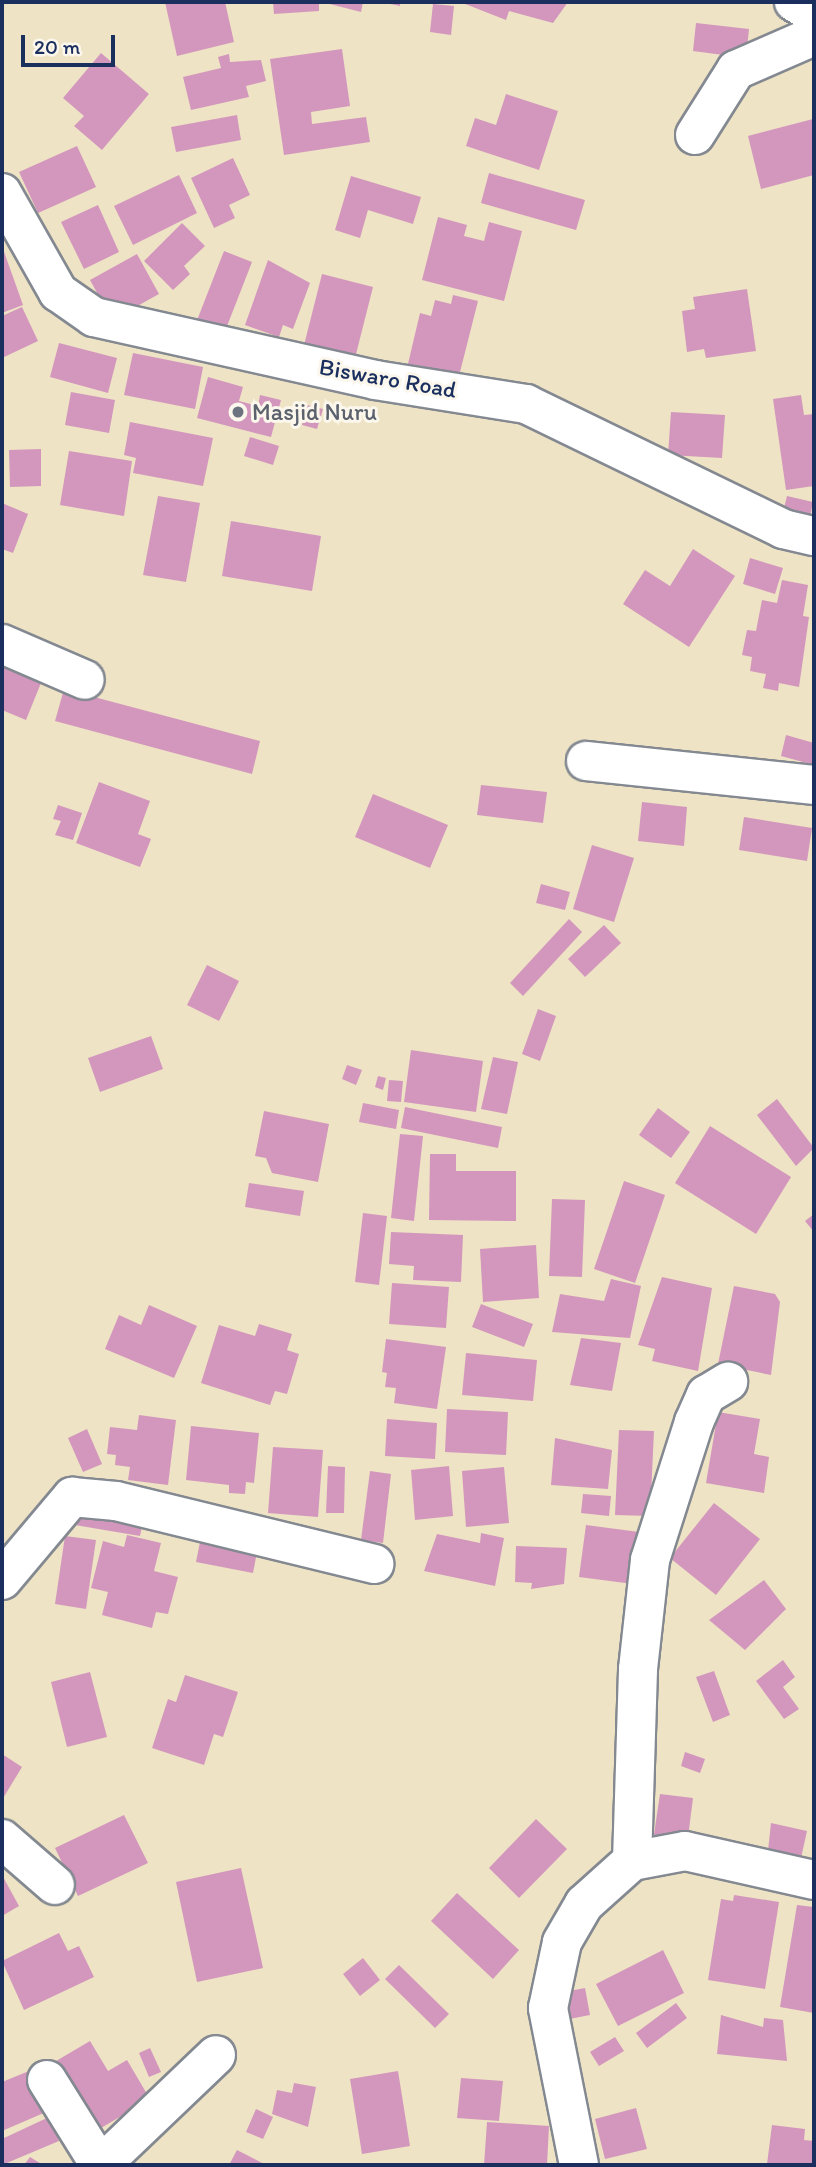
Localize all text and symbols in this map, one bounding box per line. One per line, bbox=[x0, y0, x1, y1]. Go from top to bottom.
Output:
scale bar bbox=[24, 21, 119, 65]
text: 20 m bbox=[34, 34, 80, 59]
street label: Biswaro Road bbox=[317, 352, 459, 404]
place label: Masjid Nuru bbox=[252, 398, 377, 426]
marker: Masjid Nuru bbox=[230, 404, 246, 420]

